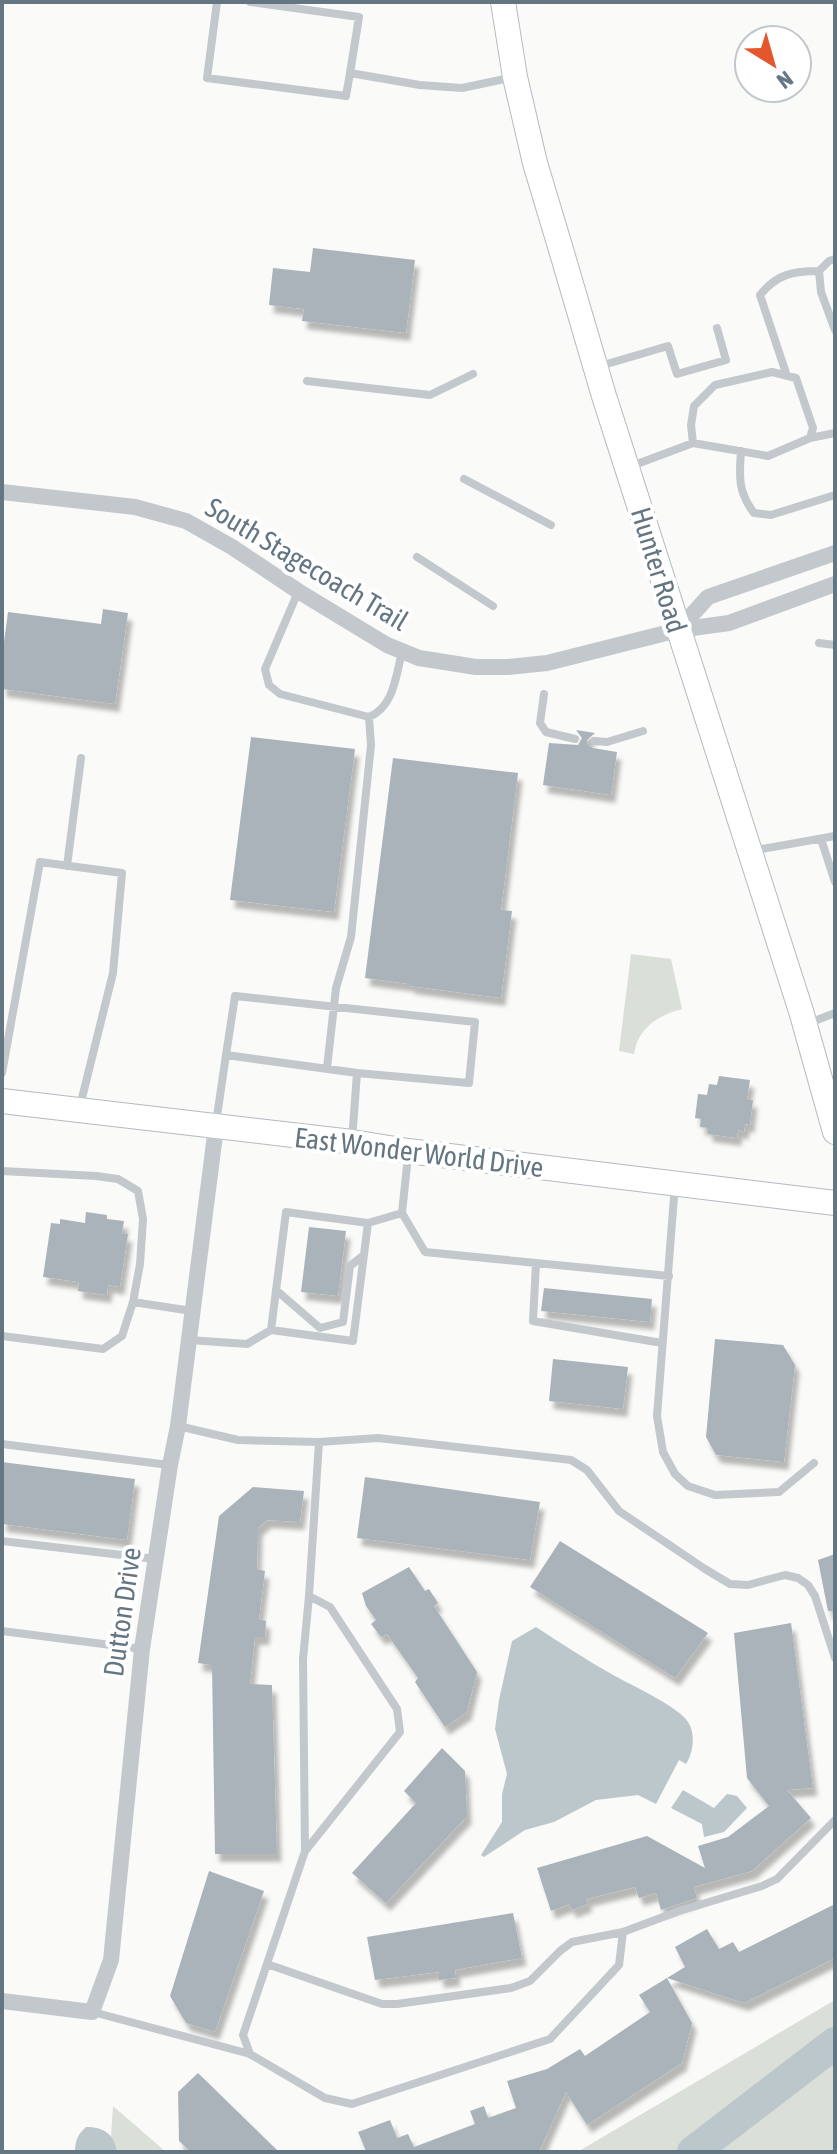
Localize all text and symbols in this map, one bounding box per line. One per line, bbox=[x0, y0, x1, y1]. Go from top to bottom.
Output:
north arrow bbox=[733, 24, 813, 104]
text: N bbox=[772, 66, 798, 94]
street label: South Stagecoach Trail bbox=[200, 491, 414, 637]
street label: Hunter Road bbox=[625, 503, 693, 637]
street label: East Wonder World Drive bbox=[293, 1121, 545, 1183]
street label: Dutton Drive bbox=[97, 1545, 147, 1679]

